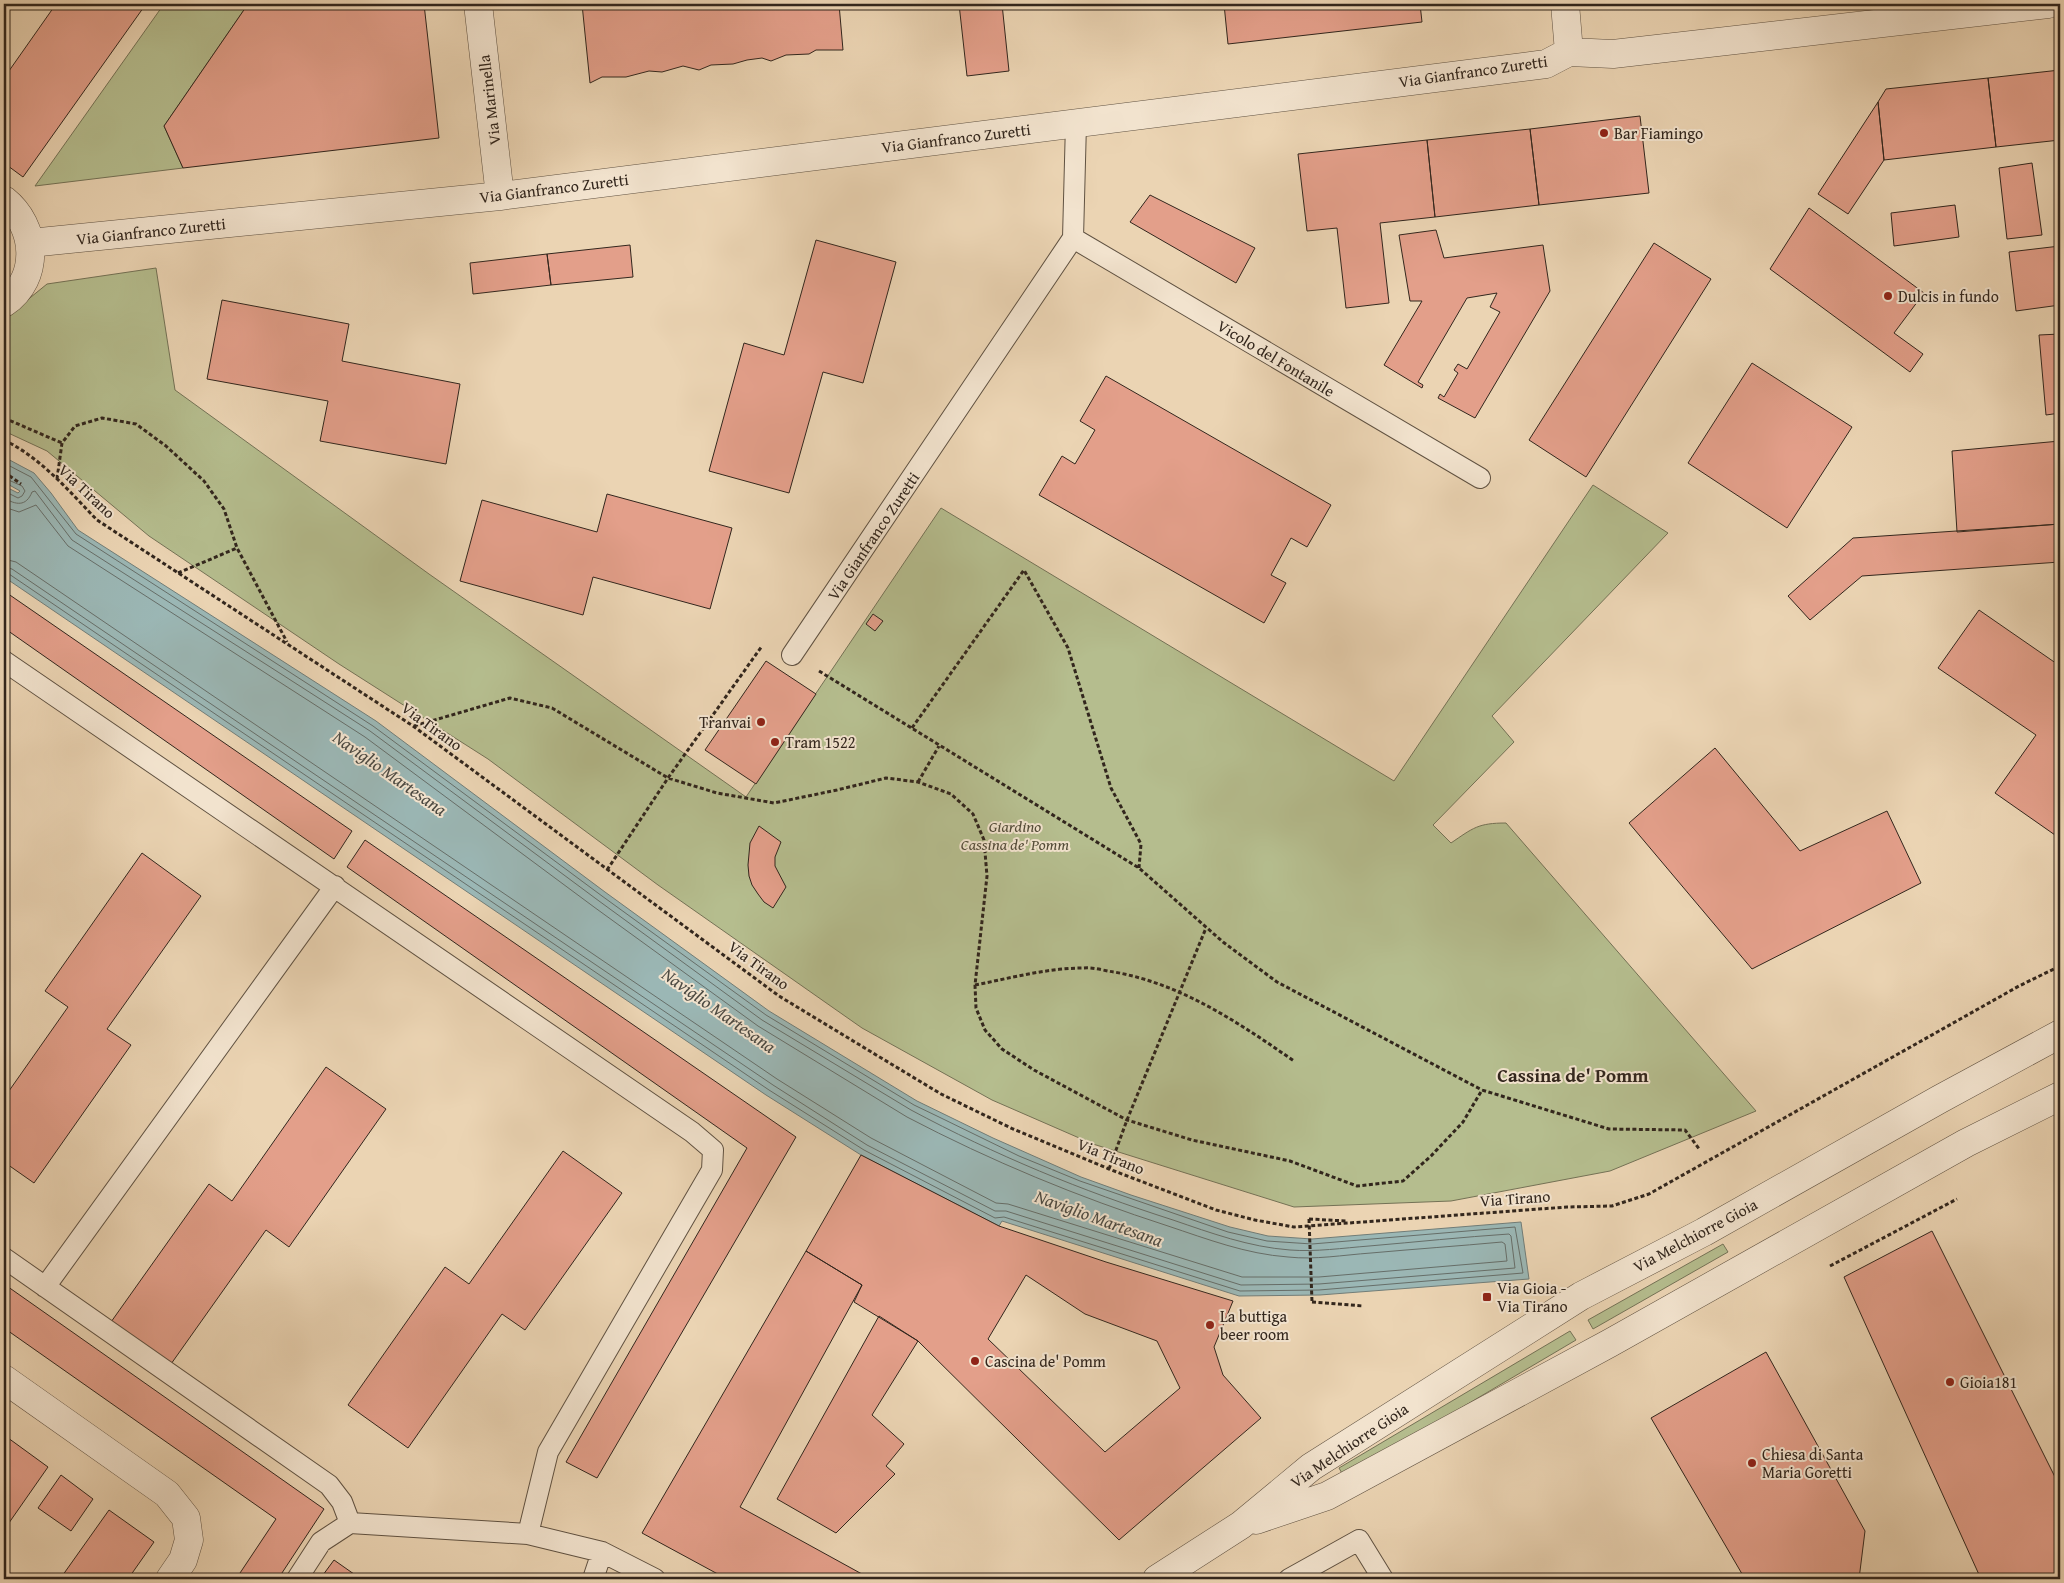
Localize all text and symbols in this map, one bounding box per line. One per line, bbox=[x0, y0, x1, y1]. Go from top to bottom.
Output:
street label: Via Gianfranco Zuretti bbox=[1397, 49, 1550, 93]
street label: Via Marinella bbox=[471, 53, 506, 147]
street label: Via Gianfranco Zuretti bbox=[880, 117, 1033, 159]
place label: Bar Fiamingo bbox=[1614, 121, 1703, 145]
marker: Bar Fiamingo bbox=[1598, 127, 1610, 139]
street label: Via Gianfranco Zuretti bbox=[478, 167, 631, 209]
street label: Via Gianfranco Zuretti bbox=[75, 211, 227, 251]
place label: Dulcis in fundo bbox=[1898, 284, 1999, 308]
marker: Dulcis in fundo bbox=[1882, 290, 1894, 302]
street label: Vicolo del Fontanile bbox=[1213, 313, 1339, 403]
street label: Via Tirano bbox=[53, 458, 121, 524]
street label: Via Gianfranco Zuretti bbox=[821, 467, 925, 605]
street label: Via Tirano bbox=[396, 696, 468, 756]
place label: Tranvai bbox=[699, 710, 752, 734]
marker: Tranvai bbox=[755, 716, 767, 728]
water label: Naviglio Martesana bbox=[327, 723, 453, 823]
place label: Tram 1522 bbox=[785, 730, 855, 754]
marker: Tram 1522 bbox=[769, 736, 781, 748]
park label: Giardino Cassina de' Pomm bbox=[961, 814, 1069, 856]
street label: Via Tirano bbox=[723, 935, 795, 995]
water label: Naviglio Martesana bbox=[656, 960, 782, 1060]
district label: Cassina de' Pomm bbox=[1497, 1061, 1649, 1089]
street label: Via Tirano bbox=[1074, 1132, 1148, 1180]
water label: Naviglio Martesana bbox=[1030, 1182, 1167, 1254]
street label: Via Tirano bbox=[1479, 1184, 1551, 1212]
street label: Via Melchiorre Gioia bbox=[1629, 1192, 1762, 1278]
place label: Via Gioia - Via Tirano bbox=[1497, 1276, 1568, 1318]
marker: Via Gioia - Via Tirano bbox=[1481, 1291, 1493, 1303]
place label: La buttiga beer room bbox=[1220, 1304, 1289, 1346]
marker: La buttiga beer room bbox=[1204, 1319, 1216, 1331]
place label: Cascina de' Pomm bbox=[985, 1349, 1106, 1373]
marker: Cascina de' Pomm bbox=[969, 1355, 981, 1367]
place label: Gioia181 bbox=[1960, 1370, 2017, 1394]
marker: Gioia181 bbox=[1944, 1376, 1956, 1388]
street label: Via Melchiorre Gioia bbox=[1285, 1396, 1413, 1493]
place label: Chiesa di Santa Maria Goretti bbox=[1762, 1442, 1864, 1484]
marker: Chiesa di Santa Maria Goretti bbox=[1746, 1457, 1758, 1469]

